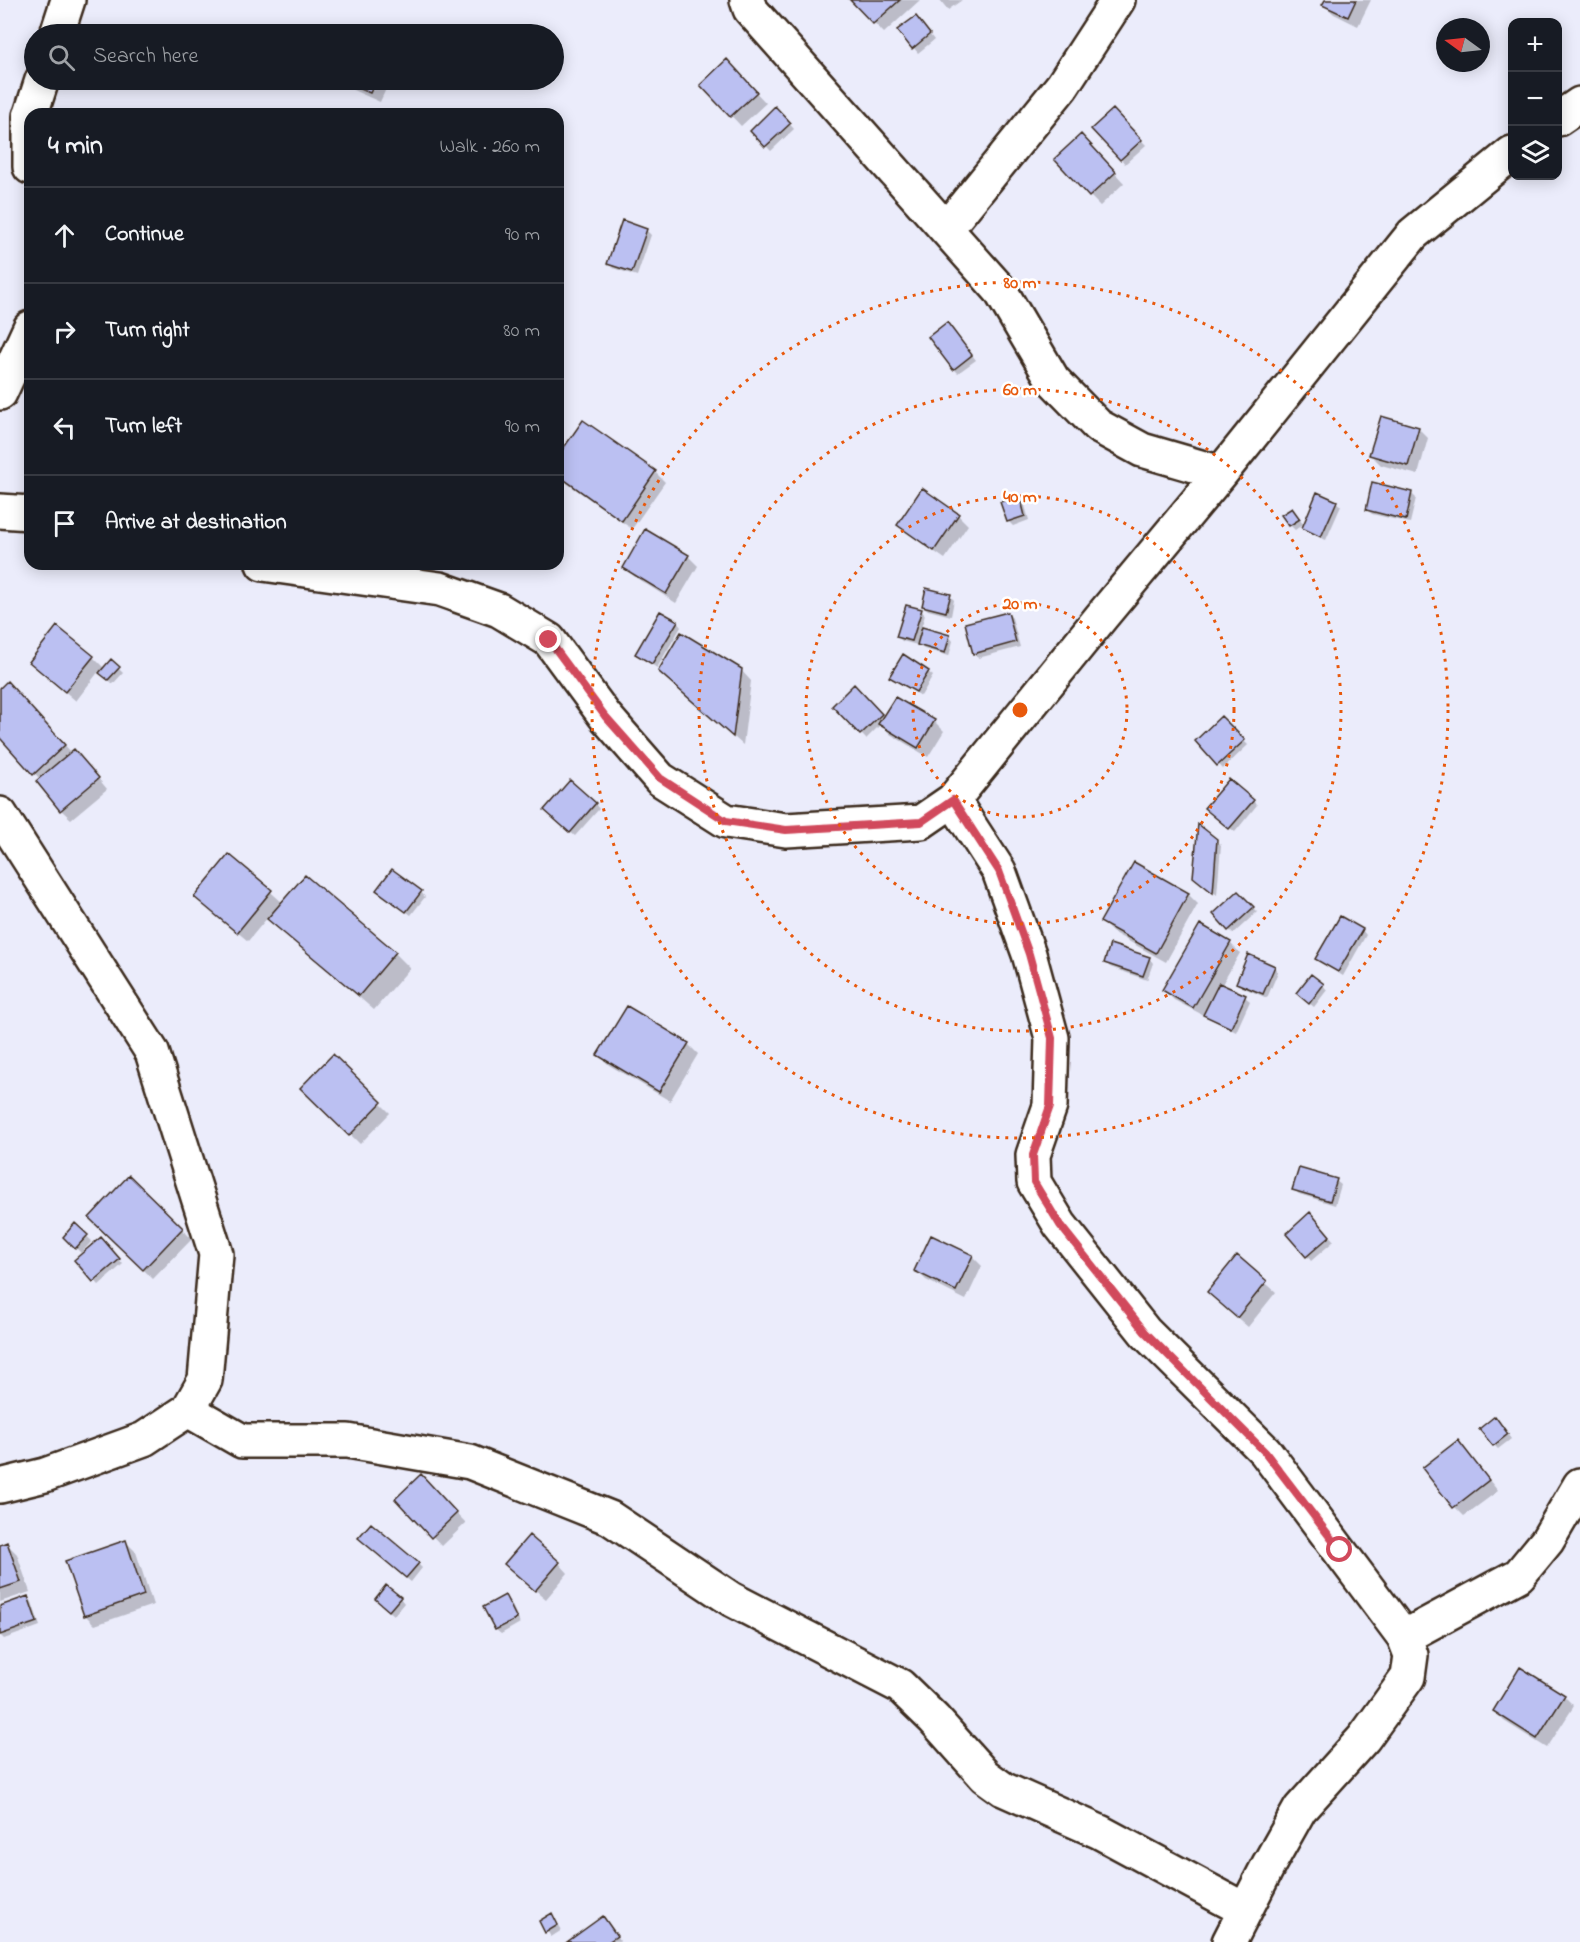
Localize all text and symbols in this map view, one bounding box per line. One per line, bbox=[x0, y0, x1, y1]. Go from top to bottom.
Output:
north arrow bbox=[1436, 18, 1490, 72]
map controls bbox=[1508, 18, 1562, 180]
button: + bbox=[1508, 18, 1562, 72]
search box bbox=[24, 24, 564, 90]
icon: search bbox=[45, 41, 78, 74]
text: Search here bbox=[93, 41, 198, 73]
button: − bbox=[1508, 72, 1562, 126]
button: layers bbox=[1508, 126, 1562, 180]
text: 4 min bbox=[48, 128, 103, 166]
text: Walk · 260 m bbox=[439, 133, 540, 162]
icon: ahead bbox=[48, 219, 81, 252]
text: Continue bbox=[105, 219, 184, 251]
text: 90 m bbox=[505, 221, 540, 250]
text: 80 m bbox=[1003, 271, 1037, 297]
icon: right bbox=[48, 315, 81, 348]
text: Turn right bbox=[105, 315, 190, 347]
text: 80 m bbox=[503, 317, 540, 346]
text: 60 m bbox=[1003, 378, 1037, 404]
icon: left bbox=[48, 411, 81, 444]
text: Turn left bbox=[105, 411, 182, 443]
text: 90 m bbox=[505, 413, 540, 442]
text: 40 m bbox=[1003, 485, 1037, 511]
icon: arrive bbox=[48, 507, 81, 540]
text: Arrive at destination bbox=[105, 507, 287, 539]
text: 20 m bbox=[1001, 592, 1038, 618]
route end bbox=[535, 626, 561, 652]
centre of rings bbox=[1010, 700, 1030, 720]
route start bbox=[1326, 1536, 1352, 1562]

